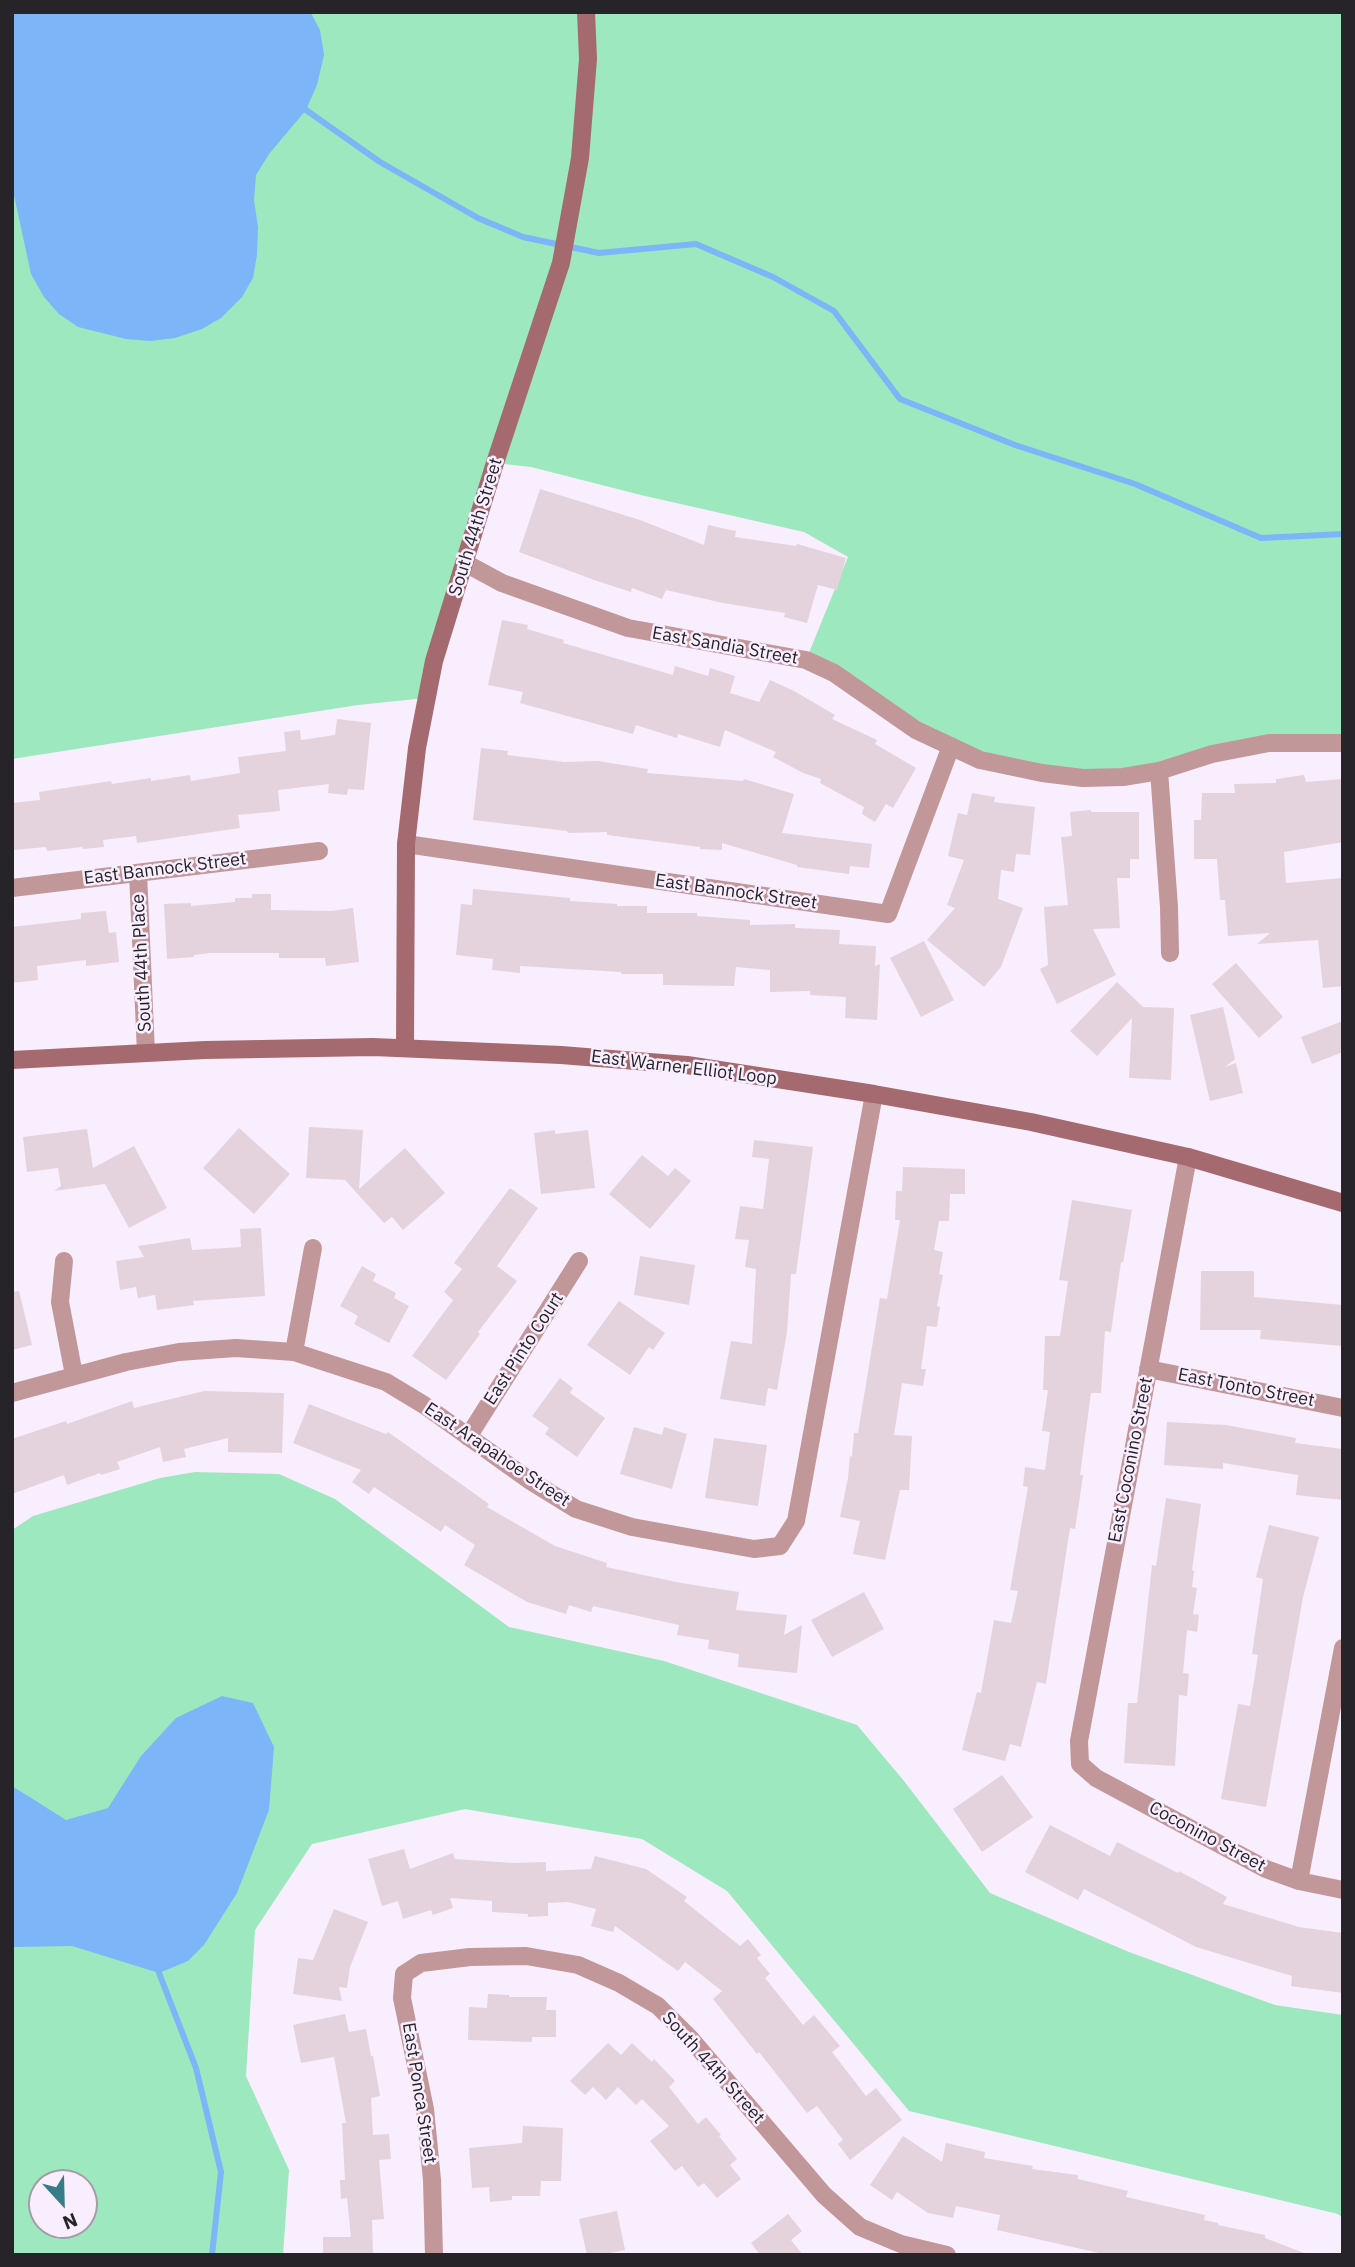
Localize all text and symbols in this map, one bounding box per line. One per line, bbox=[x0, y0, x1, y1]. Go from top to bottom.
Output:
street label: South 44th Street bbox=[445, 455, 507, 599]
street label: East Sandia Street bbox=[650, 623, 800, 669]
street label: East Bannock Street bbox=[83, 848, 247, 890]
street label: East Bannock Street bbox=[654, 870, 818, 914]
street label: South 44th Place bbox=[128, 893, 156, 1033]
street label: East Warner Elliot Loop bbox=[590, 1046, 778, 1090]
street label: East Pinto Court bbox=[480, 1289, 568, 1409]
street label: East Tonto Street bbox=[1176, 1364, 1316, 1412]
street label: East Coconino Street bbox=[1104, 1375, 1158, 1545]
street label: East Arapahoe Street bbox=[420, 1398, 574, 1512]
street label: Coconino Street bbox=[1145, 1797, 1269, 1877]
street label: South 44th Street bbox=[657, 2008, 769, 2128]
street label: East Ponca Street bbox=[397, 2021, 441, 2165]
north arrow bbox=[28, 2169, 98, 2239]
text: N bbox=[59, 2208, 81, 2235]

